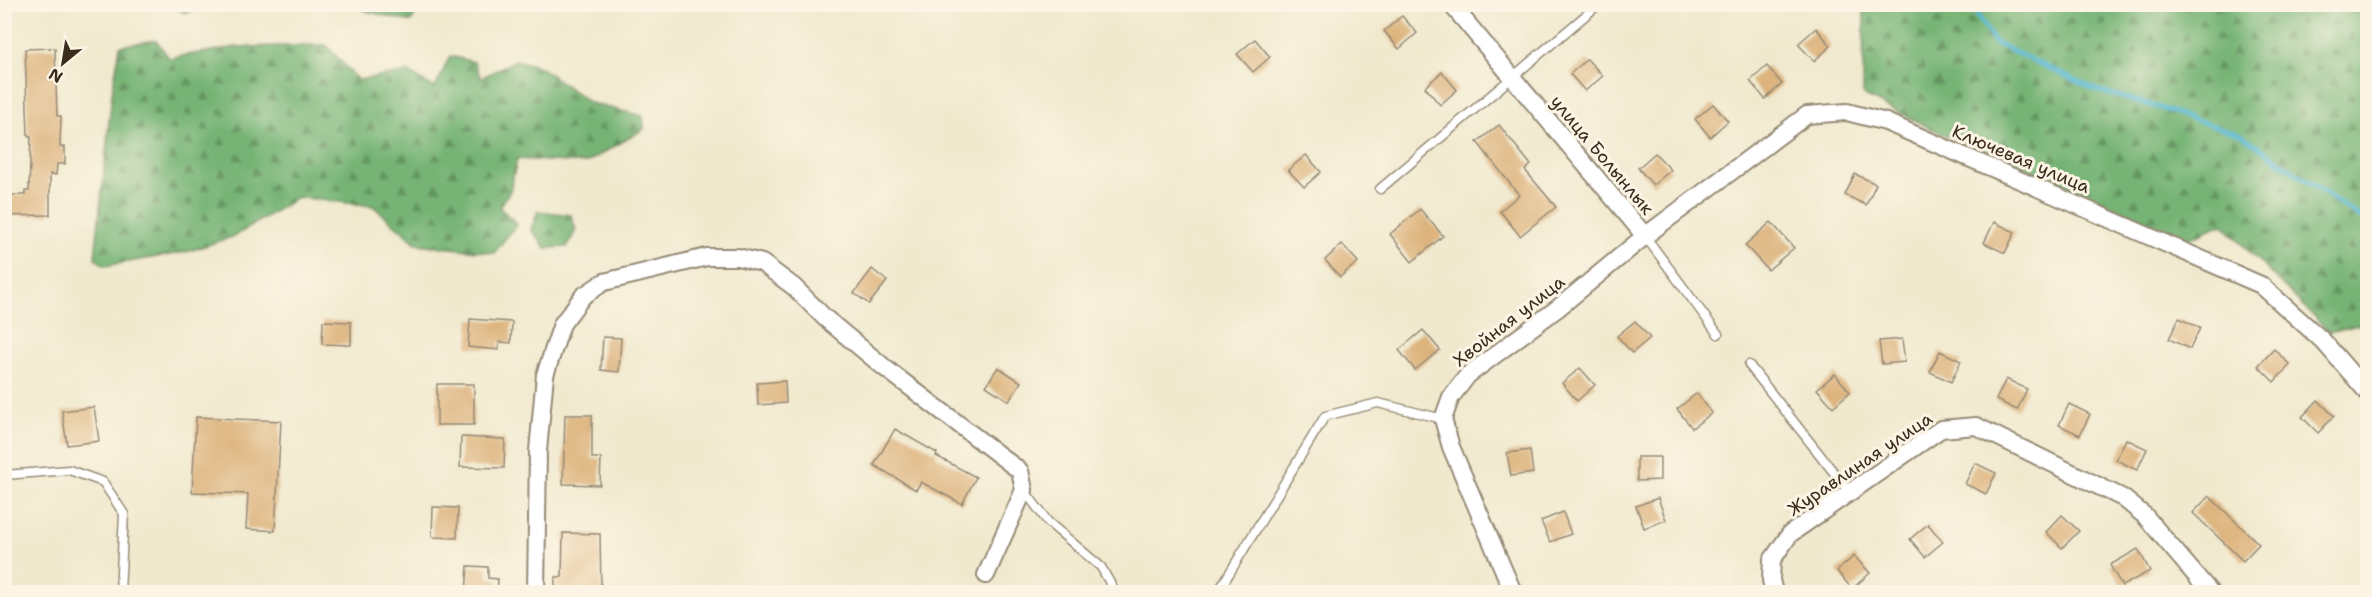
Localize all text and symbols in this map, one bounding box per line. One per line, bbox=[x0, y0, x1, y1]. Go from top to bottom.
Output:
north arrow bbox=[33, 33, 93, 93]
text: N bbox=[45, 63, 66, 88]
street label: улица Болынлык bbox=[1545, 90, 1659, 220]
street label: Ключевая улица bbox=[1948, 119, 2094, 199]
street label: Хвойная улица bbox=[1448, 270, 1570, 372]
street label: Журавлиная улица bbox=[1783, 407, 1937, 521]

